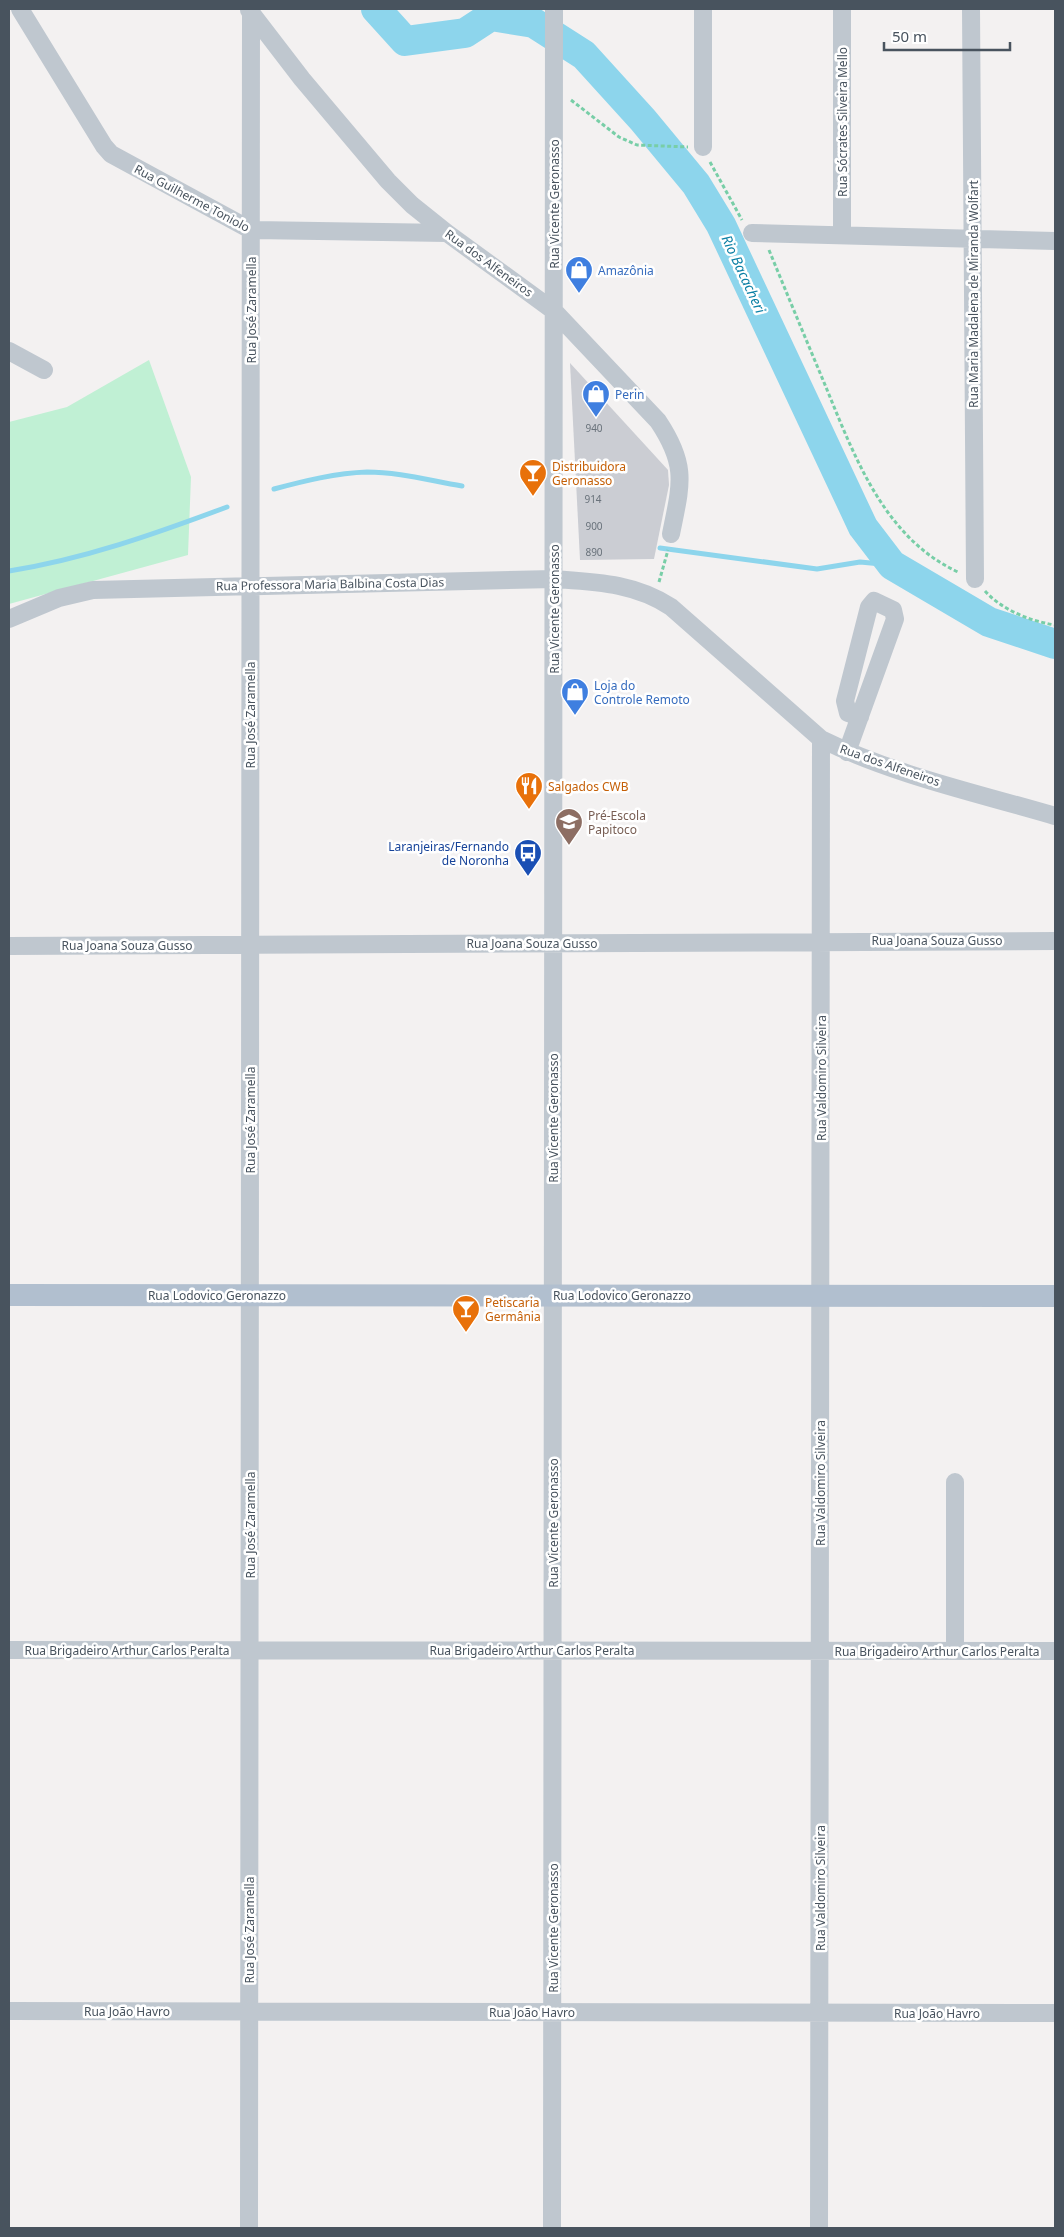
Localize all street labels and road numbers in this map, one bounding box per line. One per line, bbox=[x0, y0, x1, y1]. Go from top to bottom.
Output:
street label: Rua Sócrates Silveira Mello bbox=[834, 47, 851, 197]
street label: Rua Vicente Geronasso bbox=[546, 139, 563, 269]
street label: Rua Guilherme Toniolo bbox=[131, 160, 253, 236]
street label: Rua Maria Madalena de Miranda Wolfart bbox=[965, 179, 982, 408]
street label: Rua dos Alfeneiros bbox=[442, 225, 537, 301]
street label: Rua José Zaramella bbox=[243, 257, 260, 363]
street label: Rua Vicente Geronasso bbox=[546, 544, 563, 674]
street label: Rua Professora Maria Balbina Costa Dias bbox=[216, 574, 444, 594]
street label: Rua José Zaramella bbox=[242, 662, 259, 768]
street label: Rua dos Alfeneiros bbox=[838, 740, 943, 790]
street label: Rua Joana Souza Gusso bbox=[872, 932, 1002, 949]
street label: Rua Joana Souza Gusso bbox=[467, 935, 597, 952]
street label: Rua Joana Souza Gusso bbox=[62, 937, 192, 954]
street label: Rua Valdomiro Silveira bbox=[813, 1015, 830, 1141]
street label: Rua Vicente Geronasso bbox=[545, 1053, 562, 1183]
street label: Rua José Zaramella bbox=[242, 1067, 259, 1173]
street label: Rua Lodovico Geronazzo bbox=[148, 1287, 286, 1304]
street label: Rua Lodovico Geronazzo bbox=[553, 1287, 691, 1304]
street label: Rua Valdomiro Silveira bbox=[812, 1420, 829, 1546]
street label: Rua Vicente Geronasso bbox=[545, 1458, 562, 1588]
street label: Rua José Zaramella bbox=[242, 1472, 259, 1578]
street label: Rua Brigadeiro Arthur Carlos Peralta bbox=[24, 1642, 230, 1659]
street label: Rua Brigadeiro Arthur Carlos Peralta bbox=[429, 1642, 635, 1659]
street label: Rua Brigadeiro Arthur Carlos Peralta bbox=[834, 1643, 1040, 1660]
street label: Rua Valdomiro Silveira bbox=[812, 1825, 829, 1951]
street label: Rua Vicente Geronasso bbox=[545, 1863, 562, 1993]
street label: Rua José Zaramella bbox=[241, 1877, 258, 1983]
street label: Rua João Havro bbox=[84, 2003, 170, 2020]
street label: Rua João Havro bbox=[489, 2004, 575, 2021]
street label: Rua João Havro bbox=[894, 2005, 980, 2022]

